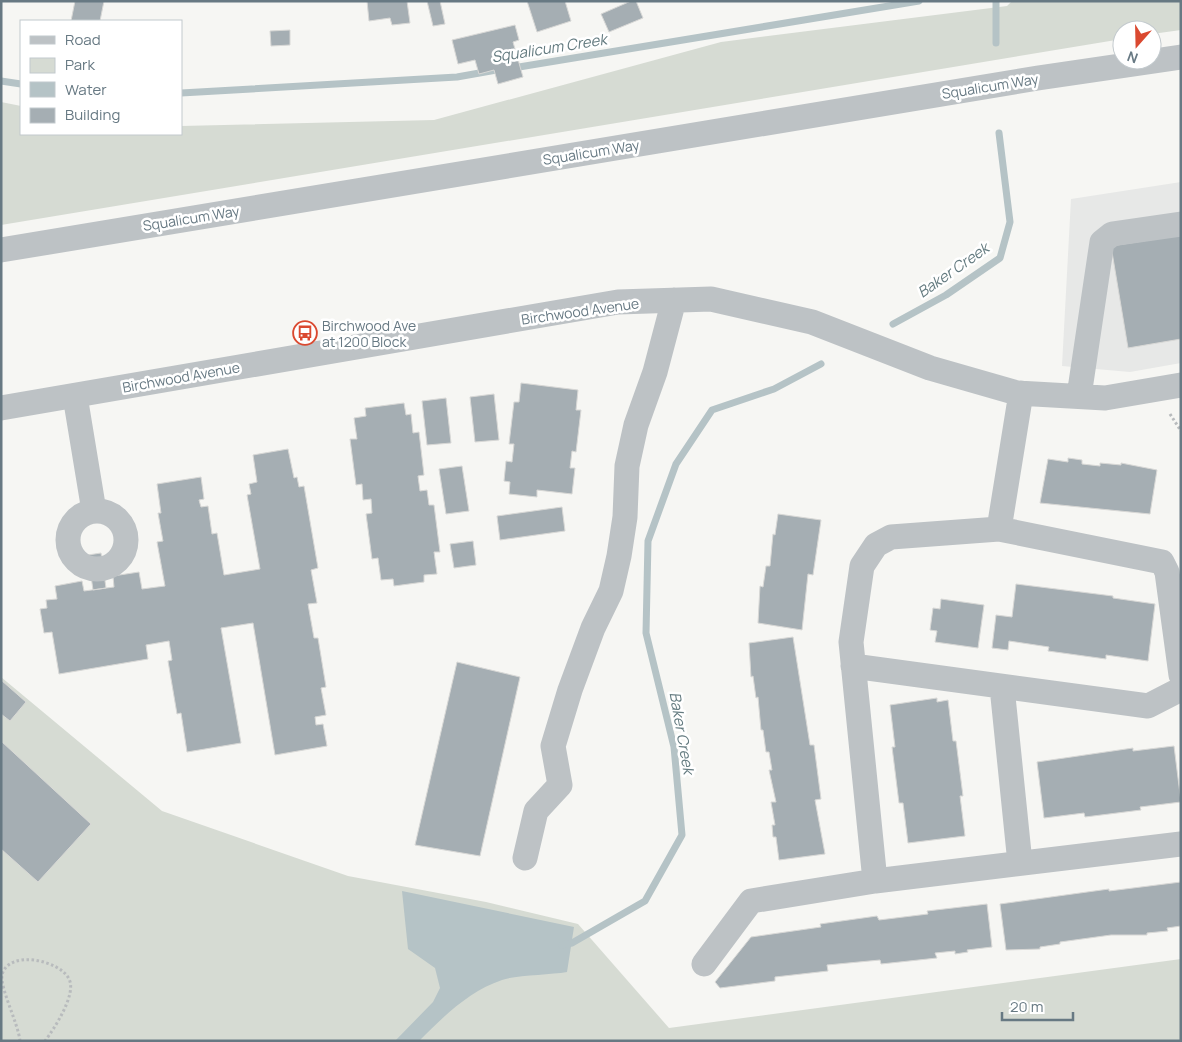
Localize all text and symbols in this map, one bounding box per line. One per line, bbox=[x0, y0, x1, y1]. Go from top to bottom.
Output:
legend bbox=[20, 20, 182, 135]
north arrow bbox=[1112, 20, 1162, 70]
water label: Squalicum Creek bbox=[490, 28, 611, 67]
text: Road bbox=[65, 29, 101, 50]
text: N bbox=[1124, 47, 1140, 68]
text: Park bbox=[65, 54, 95, 75]
street label: Squalicum Way bbox=[940, 69, 1040, 103]
text: Water bbox=[65, 79, 107, 100]
text: Building bbox=[65, 104, 120, 125]
street label: Squalicum Way bbox=[541, 135, 641, 169]
street label: Squalicum Way bbox=[141, 201, 241, 235]
water label: Baker Creek bbox=[913, 236, 995, 302]
street label: Birchwood Avenue bbox=[520, 293, 640, 329]
place label: Birchwood Ave at 1200 Block bbox=[322, 316, 416, 351]
bus stop icon: Birchwood Ave at 1200 Block bbox=[292, 320, 318, 346]
street label: Birchwood Avenue bbox=[121, 357, 241, 397]
water label: Baker Creek bbox=[664, 690, 700, 778]
scale bar bbox=[1002, 990, 1073, 1022]
text: 20 m bbox=[1010, 996, 1043, 1017]

